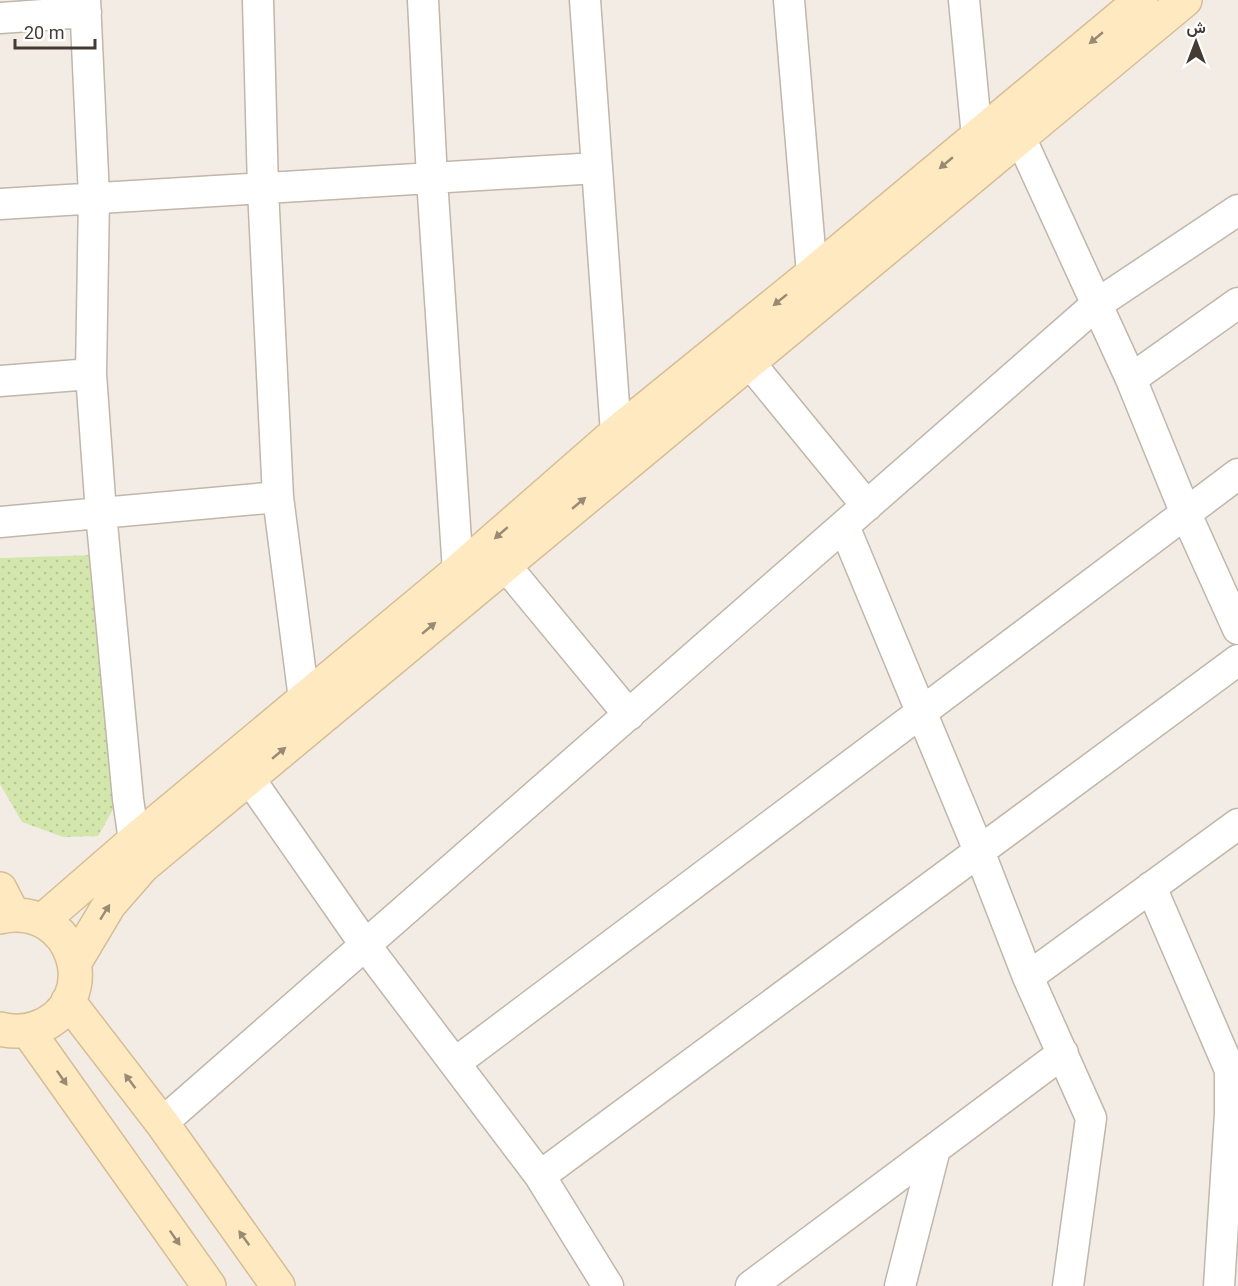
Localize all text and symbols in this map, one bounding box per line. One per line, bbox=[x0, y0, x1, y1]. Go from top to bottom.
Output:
scale bar bbox=[15, 12, 94, 50]
north arrow bbox=[1166, 12, 1226, 72]
text: ش bbox=[1186, 18, 1206, 37]
text: 20 m bbox=[24, 22, 64, 43]
one-way arrow bbox=[1088, 31, 1104, 44]
one-way arrow bbox=[938, 156, 954, 169]
one-way arrow bbox=[772, 294, 788, 307]
one-way arrow bbox=[571, 497, 587, 510]
one-way arrow bbox=[494, 526, 509, 539]
one-way arrow bbox=[421, 622, 436, 635]
one-way arrow bbox=[271, 747, 286, 760]
one-way arrow bbox=[99, 904, 110, 920]
one-way arrow bbox=[56, 1070, 68, 1086]
one-way arrow bbox=[123, 1073, 136, 1089]
one-way arrow bbox=[169, 1229, 181, 1245]
one-way arrow bbox=[239, 1231, 251, 1246]

